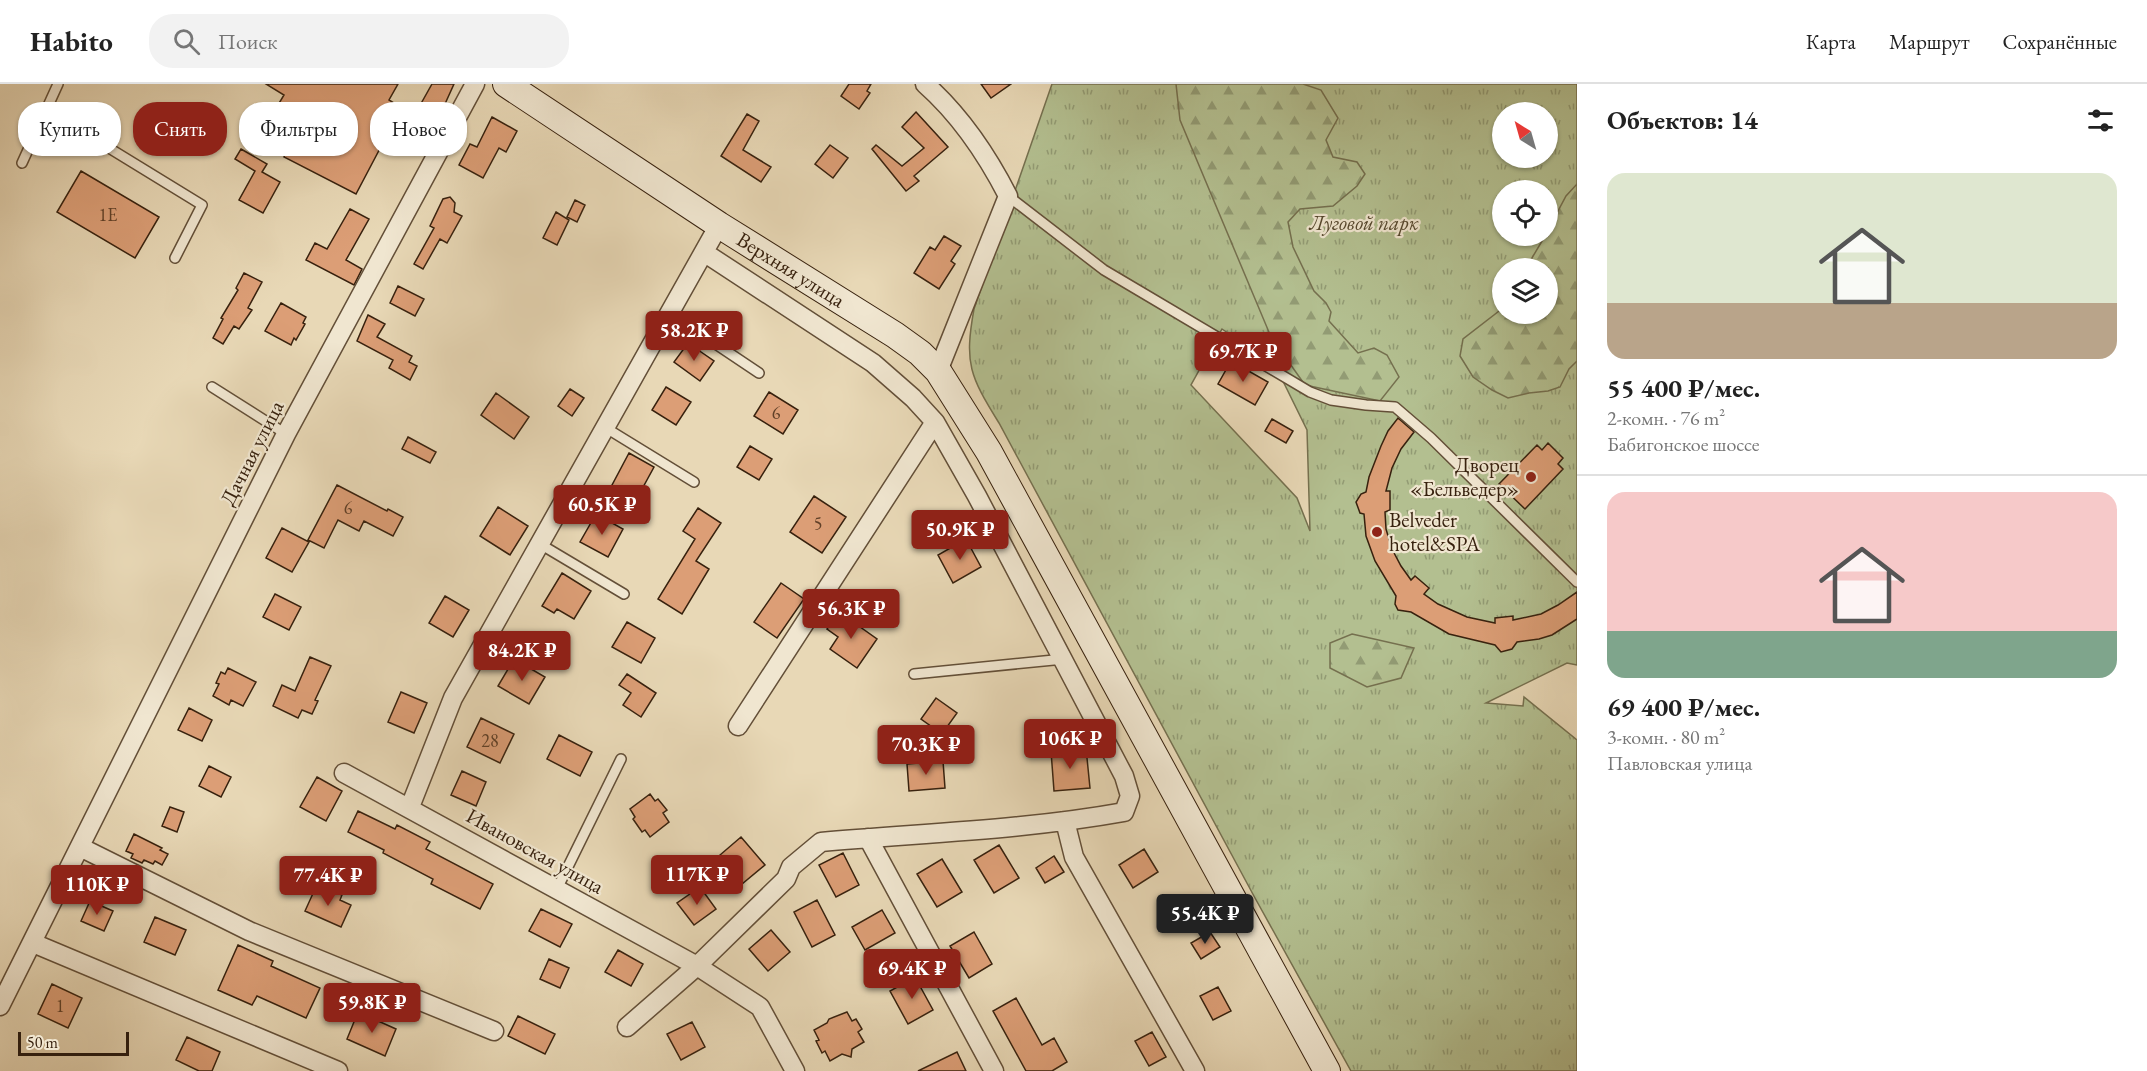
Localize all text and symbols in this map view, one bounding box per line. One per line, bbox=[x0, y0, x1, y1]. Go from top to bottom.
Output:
search box bbox=[149, 14, 569, 68]
text: Habito bbox=[30, 23, 113, 59]
icon: search bbox=[170, 25, 203, 58]
text: Поиск bbox=[218, 27, 278, 56]
text: Карта bbox=[1806, 28, 1856, 55]
text: Маршрут bbox=[1889, 28, 1970, 55]
text: Сохранённые bbox=[2003, 28, 2117, 55]
chip: Купить bbox=[18, 102, 121, 156]
chip: Снять bbox=[133, 102, 227, 156]
chip: Фильтры bbox=[239, 102, 358, 156]
chip: Новое bbox=[370, 102, 467, 156]
north arrow bbox=[1492, 102, 1558, 168]
map controls bbox=[1492, 102, 1558, 324]
text: Объектов: 14 bbox=[1607, 103, 1758, 137]
icon: filters bbox=[2084, 104, 2117, 137]
button: locate bbox=[1492, 180, 1558, 246]
house number: 1Е bbox=[99, 203, 117, 226]
park label: Луговой парк bbox=[1309, 209, 1419, 236]
icon: home bbox=[1808, 212, 1916, 320]
street label: Верхняя улица bbox=[732, 225, 851, 314]
button: layers bbox=[1492, 258, 1558, 324]
pin: 58.2K ₽ bbox=[639, 311, 749, 362]
text: 58.2K ₽ bbox=[660, 317, 728, 343]
pin: 69.7K ₽ bbox=[1188, 332, 1298, 383]
text: 69.7K ₽ bbox=[1209, 338, 1277, 364]
text: 55 400 ₽/мес. bbox=[1607, 371, 1760, 405]
street label: Дачная улица bbox=[214, 395, 290, 510]
house number: 6 bbox=[772, 401, 781, 424]
text: 2-комн. · 76 m² bbox=[1607, 405, 1725, 431]
text: Бабигонское шоссе bbox=[1607, 431, 1760, 457]
place label: Дворец «Бельведер» bbox=[1410, 451, 1519, 502]
marker: Дворец «Бельведер» bbox=[1524, 470, 1538, 484]
pin: 60.5K ₽ bbox=[547, 485, 657, 536]
text: 60.5K ₽ bbox=[568, 491, 636, 517]
house number: 6 bbox=[344, 496, 353, 519]
place label: Belveder hotel&SPA bbox=[1389, 506, 1480, 557]
pin: 50.9K ₽ bbox=[905, 510, 1015, 561]
house number: 5 bbox=[814, 512, 822, 535]
text: 50.9K ₽ bbox=[926, 516, 994, 542]
marker: Belveder hotel&SPA bbox=[1370, 525, 1384, 539]
icon: home bbox=[1808, 531, 1916, 639]
pin: 56.3K ₽ bbox=[796, 589, 906, 640]
text: 56.3K ₽ bbox=[817, 595, 885, 621]
pin: 84.2K ₽ bbox=[467, 631, 577, 682]
text: 84.2K ₽ bbox=[488, 637, 556, 663]
text: 69 400 ₽/мес. bbox=[1607, 690, 1760, 724]
pin: 106K ₽ bbox=[1021, 719, 1119, 770]
text: 3-комн. · 80 m² bbox=[1607, 724, 1725, 750]
pin: 70.3K ₽ bbox=[871, 725, 981, 776]
text: 106K ₽ bbox=[1038, 725, 1102, 751]
house number: 28 bbox=[481, 729, 499, 752]
text: 70.3K ₽ bbox=[892, 731, 960, 757]
text: Павловская улица bbox=[1607, 750, 1752, 776]
street label: Ивановская улица bbox=[462, 802, 609, 900]
pin: 117K ₽ bbox=[648, 855, 746, 906]
pin: 77.4K ₽ bbox=[273, 856, 383, 907]
text: 117K ₽ bbox=[665, 861, 729, 887]
text: 77.4K ₽ bbox=[294, 862, 362, 888]
pin: 110K ₽ bbox=[48, 865, 146, 916]
text: 110K ₽ bbox=[65, 871, 129, 897]
pin: 55.4K ₽ bbox=[1150, 894, 1260, 945]
text: 55.4K ₽ bbox=[1171, 900, 1239, 926]
pin: 69.4K ₽ bbox=[857, 949, 967, 1000]
text: 69.4K ₽ bbox=[878, 955, 946, 981]
pin: 59.8K ₽ bbox=[317, 983, 427, 1034]
text: 59.8K ₽ bbox=[338, 989, 406, 1015]
house number: 1 bbox=[56, 994, 64, 1017]
scale bar bbox=[18, 1029, 129, 1056]
text: 50 m bbox=[27, 1032, 58, 1053]

